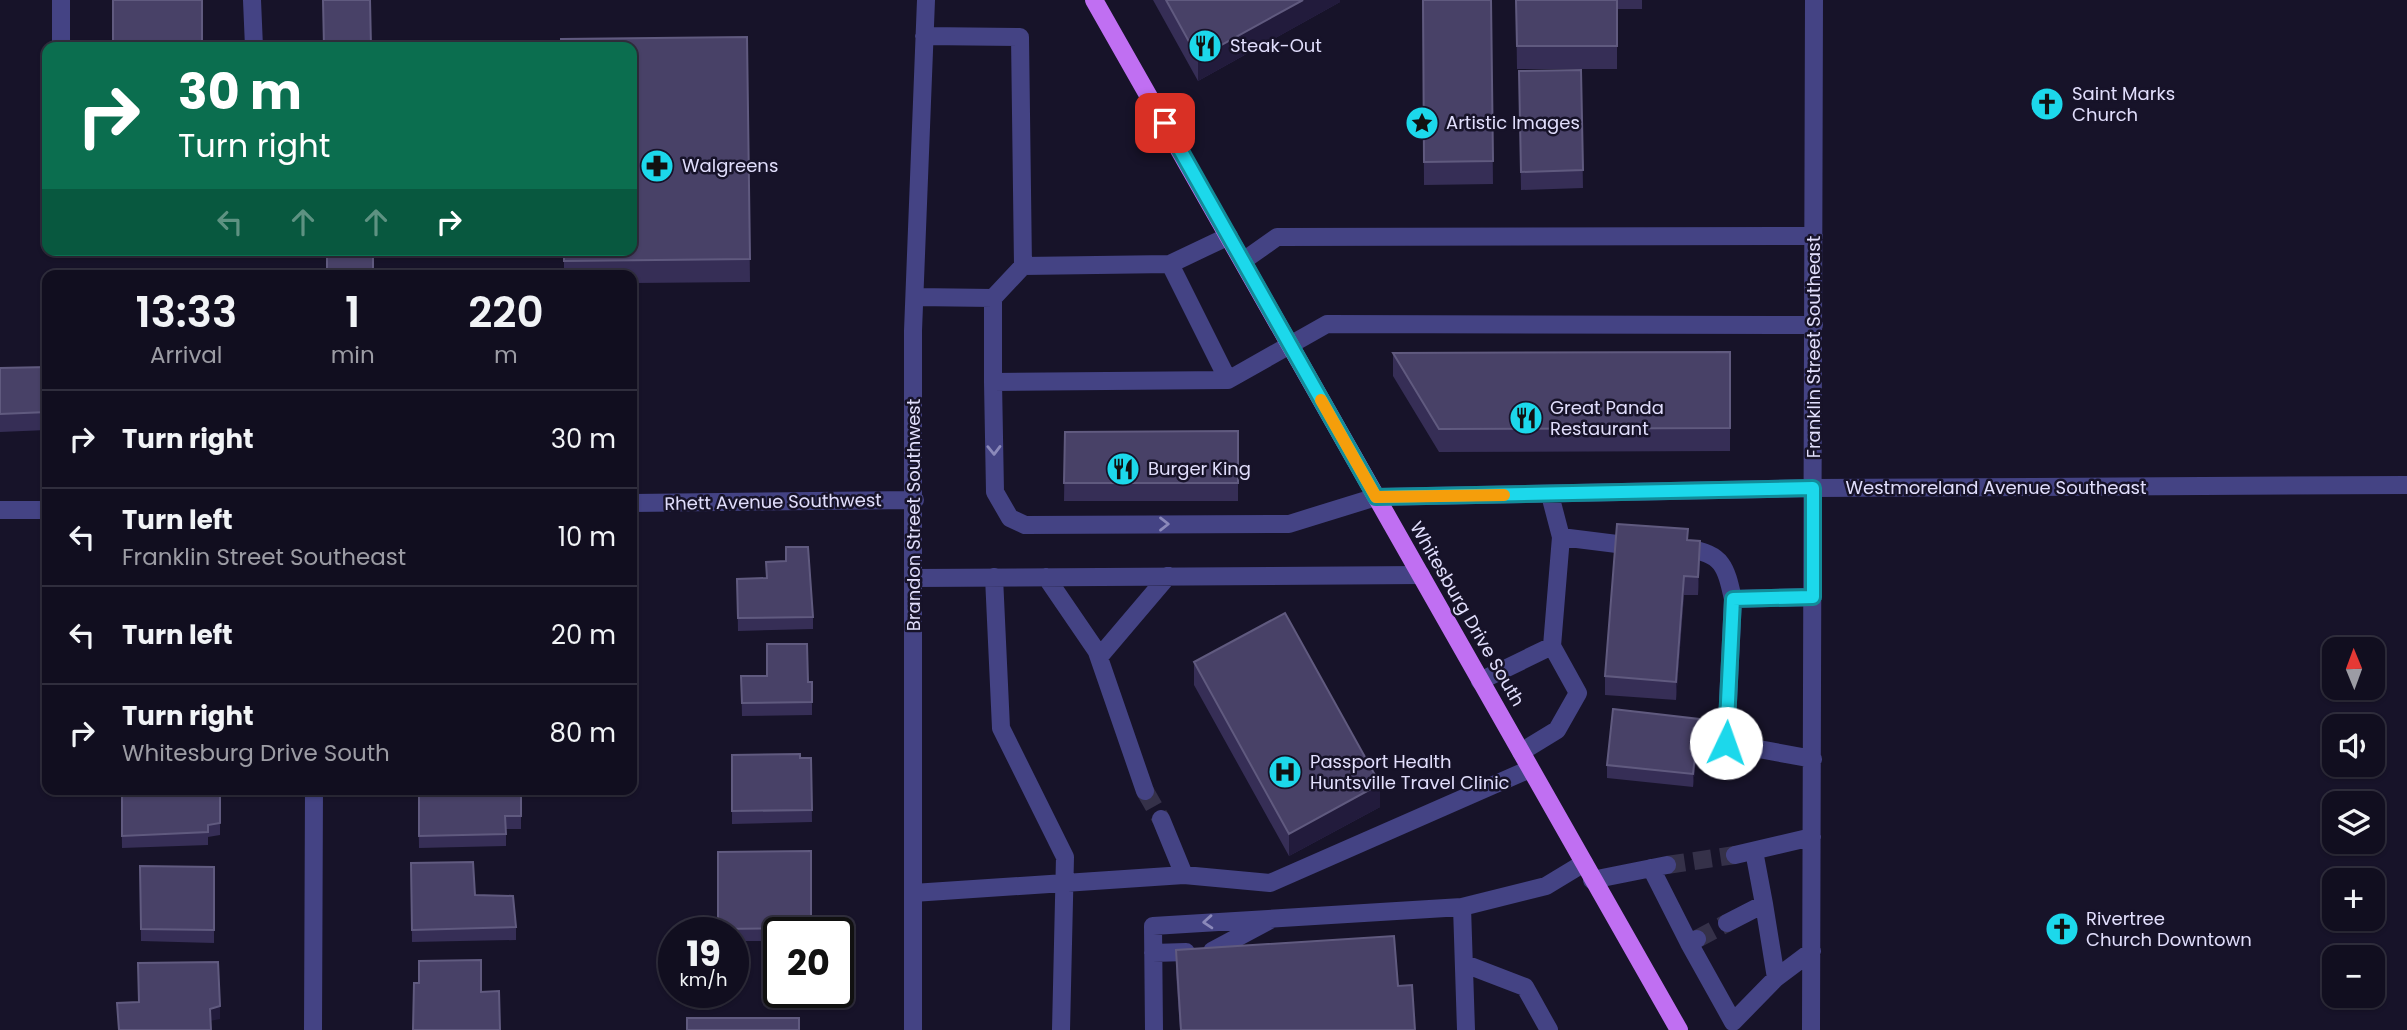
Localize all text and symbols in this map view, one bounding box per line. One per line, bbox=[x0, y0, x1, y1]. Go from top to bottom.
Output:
restaurant icon: Steak-Out bbox=[1186, 27, 1224, 65]
place label: Steak-Out bbox=[1230, 33, 1322, 58]
text: 30 m bbox=[178, 58, 302, 126]
icon: right bbox=[63, 70, 154, 161]
place label: Saint Marks Church bbox=[2072, 81, 2175, 127]
church icon: Saint Marks Church bbox=[2028, 85, 2066, 123]
pin bbox=[1135, 93, 1195, 153]
icon: arrive bbox=[1146, 104, 1184, 142]
place icon: Artistic Images bbox=[1403, 104, 1441, 142]
place label: Artistic Images bbox=[1446, 110, 1580, 135]
text: Turn right bbox=[178, 123, 330, 168]
pharmacy icon: Walgreens bbox=[638, 147, 676, 185]
place label: Walgreens bbox=[682, 153, 778, 178]
icon: left bbox=[211, 203, 249, 241]
icon: ahead bbox=[284, 203, 322, 241]
icon: ahead bbox=[357, 203, 395, 241]
icon: right bbox=[430, 203, 468, 241]
street label: Franklin Street Southeast bbox=[1801, 236, 1826, 458]
text: 13:33 bbox=[135, 283, 237, 342]
text: 1 bbox=[345, 283, 360, 342]
text: 220 bbox=[468, 283, 544, 342]
text: Arrival bbox=[150, 339, 223, 371]
text: min bbox=[331, 339, 375, 371]
text: m bbox=[494, 339, 518, 371]
place label: Great Panda Restaurant bbox=[1550, 395, 1664, 441]
street label: Brandon Street Southwest bbox=[901, 399, 926, 631]
restaurant icon: Great Panda Restaurant bbox=[1507, 399, 1545, 437]
icon: right bbox=[63, 420, 101, 458]
text: Turn right bbox=[122, 421, 254, 457]
text: 30 m bbox=[551, 421, 616, 457]
one-way arrow bbox=[986, 445, 1002, 456]
restaurant icon: Burger King bbox=[1104, 450, 1142, 488]
place label: Burger King bbox=[1148, 456, 1251, 481]
street label: Westmoreland Avenue Southeast bbox=[1845, 475, 2147, 500]
street label: Rhett Avenue Southwest bbox=[664, 487, 882, 516]
text: Turn left bbox=[122, 502, 233, 538]
one-way arrow bbox=[1159, 516, 1170, 532]
street label: Whitesburg Drive South bbox=[1404, 517, 1531, 711]
icon: left bbox=[63, 518, 101, 556]
text: 10 m bbox=[558, 519, 616, 555]
text: Franklin Street Southeast bbox=[122, 541, 406, 573]
icon: left bbox=[63, 616, 101, 654]
text: Turn left bbox=[122, 617, 233, 653]
text: 20 m bbox=[551, 617, 616, 653]
north arrow bbox=[2322, 637, 2385, 700]
map controls bbox=[2322, 637, 2385, 1008]
text: Turn right bbox=[122, 698, 254, 734]
position arrow bbox=[1689, 706, 1763, 780]
icon: right bbox=[63, 714, 101, 752]
button: sound bbox=[2322, 714, 2385, 777]
text: 80 m bbox=[550, 715, 616, 751]
text: Whitesburg Drive South bbox=[122, 737, 390, 769]
place label: Passport Health Huntsville Travel Clinic bbox=[1310, 749, 1510, 795]
hospital icon: Passport Health Huntsville Travel Clinic bbox=[1266, 753, 1304, 791]
button: layers bbox=[2322, 791, 2385, 854]
button: + bbox=[2322, 868, 2385, 931]
place label: Rivertree Church Downtown bbox=[2086, 906, 2252, 952]
church icon: Rivertree Church Downtown bbox=[2043, 910, 2081, 948]
one-way arrow bbox=[1202, 914, 1213, 929]
speed limit sign: 20 bbox=[763, 917, 854, 1008]
text: 19 bbox=[686, 929, 721, 978]
button: − bbox=[2322, 945, 2385, 1008]
text: km/h bbox=[680, 967, 727, 992]

